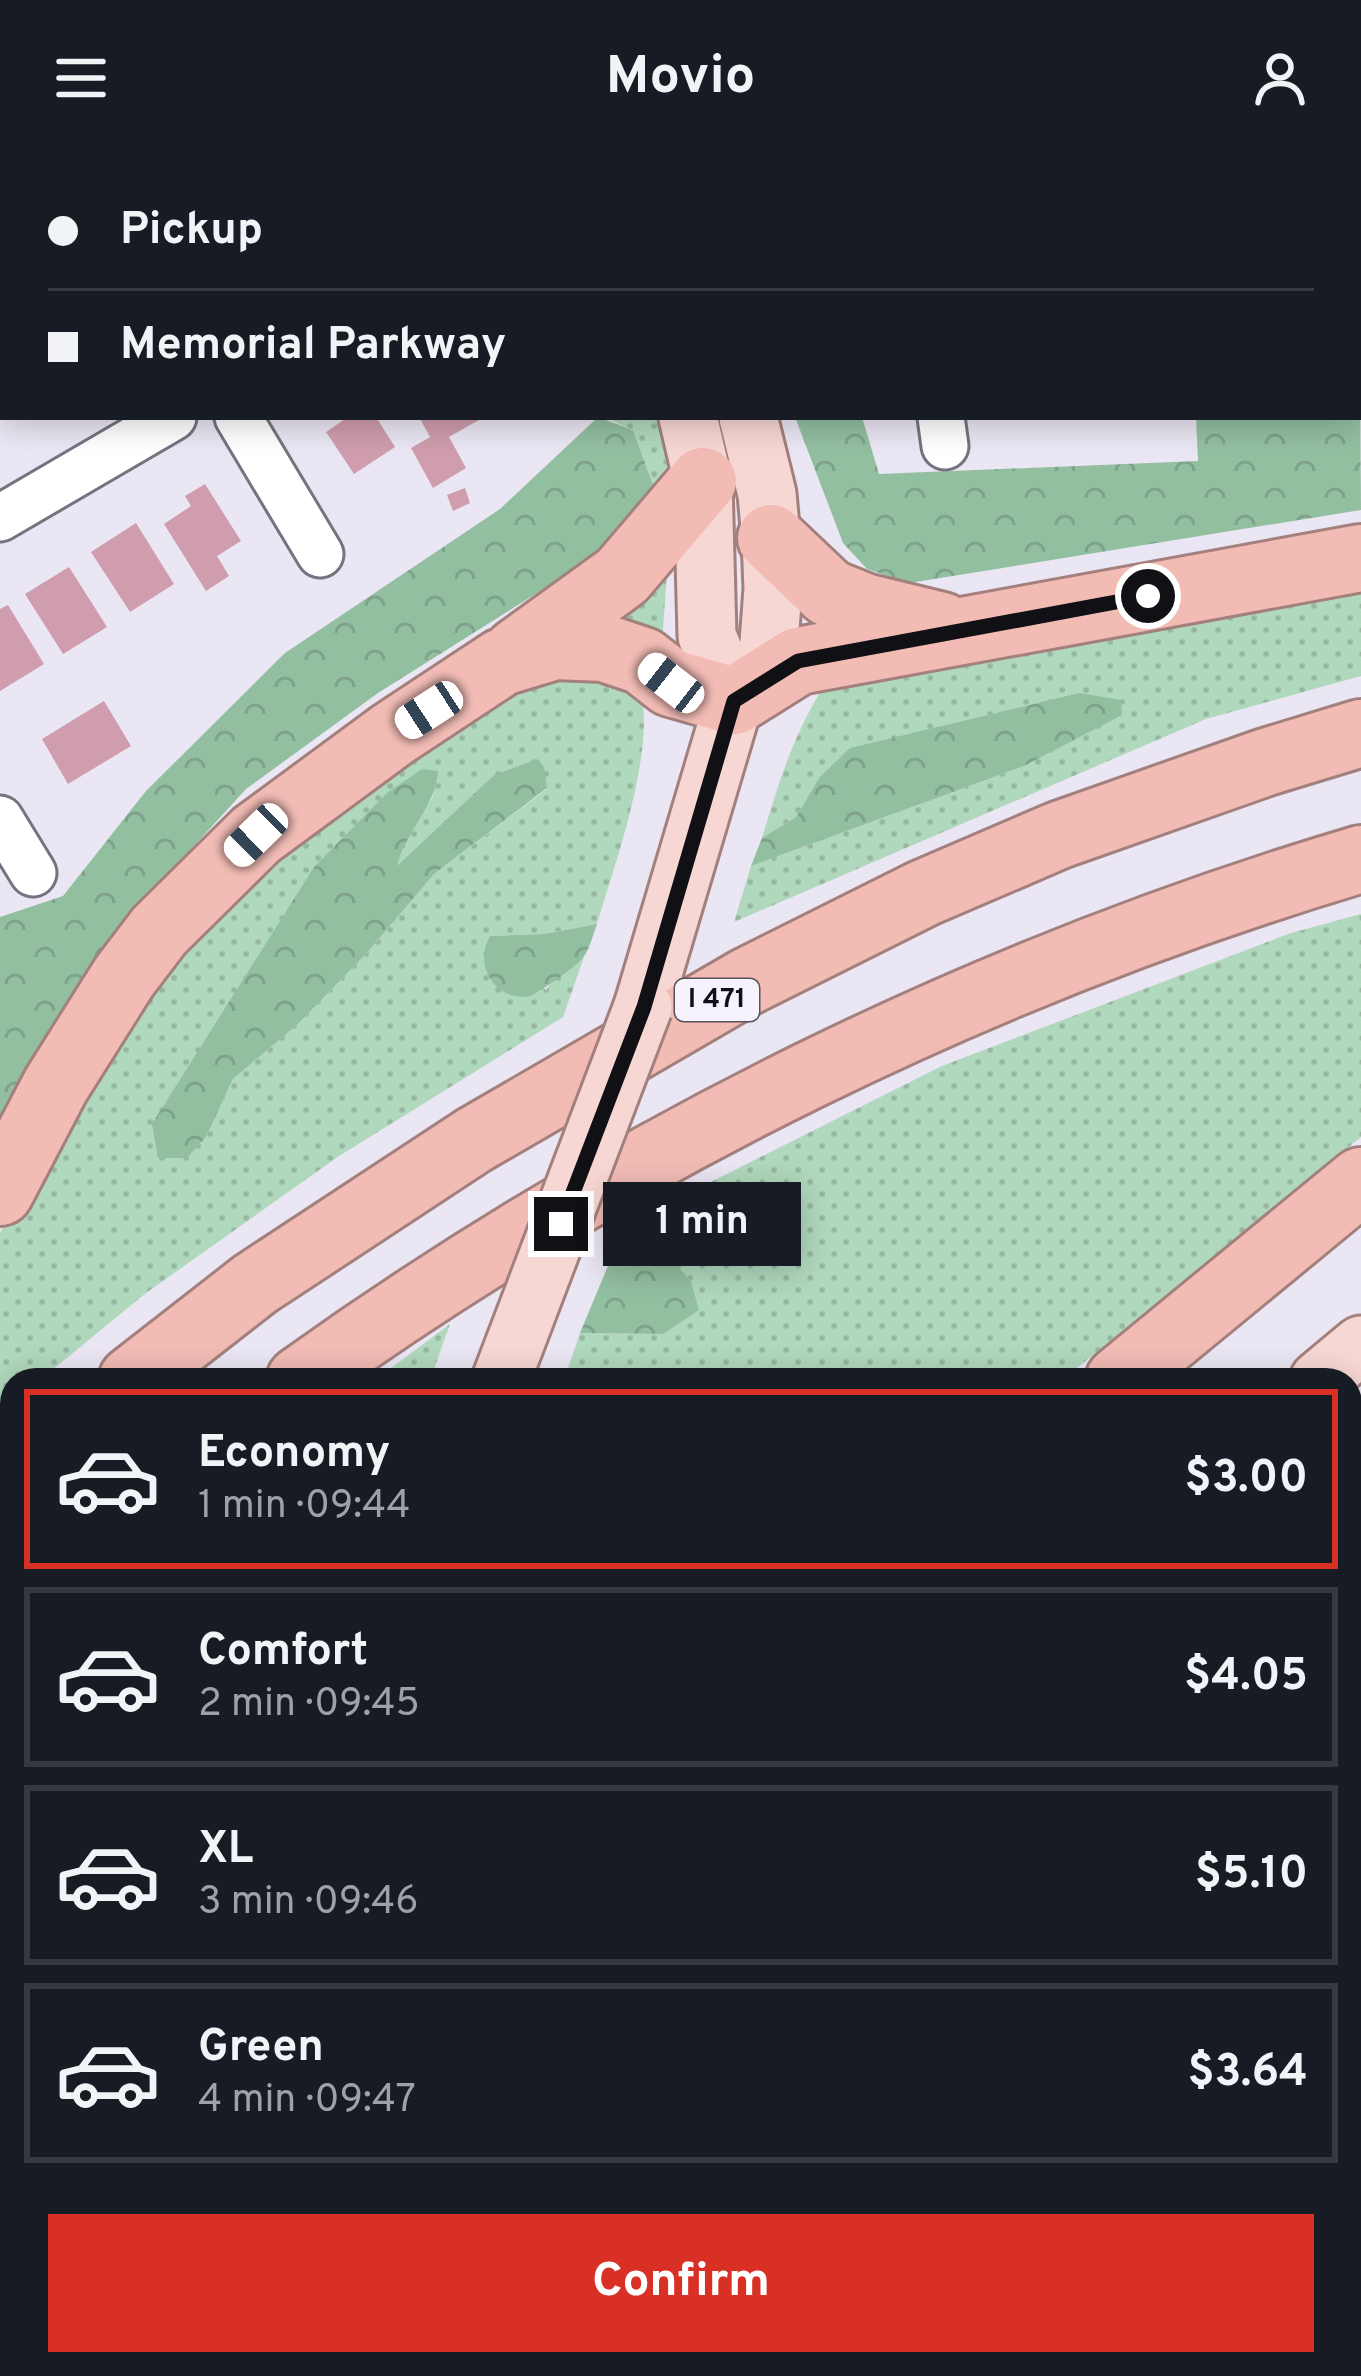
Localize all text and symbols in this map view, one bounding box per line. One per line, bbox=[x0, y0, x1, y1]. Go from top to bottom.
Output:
text: Movio bbox=[606, 44, 755, 113]
icon: menu bbox=[48, 45, 114, 111]
icon: person bbox=[1247, 45, 1313, 111]
text: Pickup bbox=[120, 203, 263, 260]
text: Memorial Parkway bbox=[120, 318, 506, 375]
route start bbox=[1121, 569, 1175, 623]
car bbox=[632, 647, 710, 719]
car bbox=[389, 675, 469, 745]
car bbox=[218, 797, 294, 873]
road number: I 471 bbox=[675, 979, 759, 1021]
callout: 1 min bbox=[603, 1182, 801, 1266]
route end bbox=[534, 1197, 588, 1251]
text: 1 min bbox=[655, 1199, 749, 1248]
icon: car bbox=[54, 1425, 162, 1533]
text: Economy bbox=[198, 1426, 390, 1483]
text: $3.00 bbox=[1185, 1451, 1308, 1508]
text: 1 min · 09:44 bbox=[198, 1483, 410, 1532]
icon: car bbox=[54, 1623, 162, 1731]
text: Comfort bbox=[198, 1624, 368, 1681]
text: $4.05 bbox=[1184, 1649, 1308, 1706]
text: 2 min · 09:45 bbox=[198, 1681, 420, 1730]
icon: car bbox=[54, 1821, 162, 1929]
text: XL bbox=[198, 1822, 253, 1879]
text: $5.10 bbox=[1195, 1847, 1308, 1904]
text: 3 min · 09:46 bbox=[198, 1879, 418, 1928]
icon: car bbox=[54, 2019, 162, 2127]
text: Green bbox=[198, 2020, 324, 2077]
text: $3.64 bbox=[1187, 2045, 1308, 2102]
text: 4 min · 09:47 bbox=[198, 2077, 416, 2126]
button: Confirm bbox=[48, 2214, 1314, 2352]

